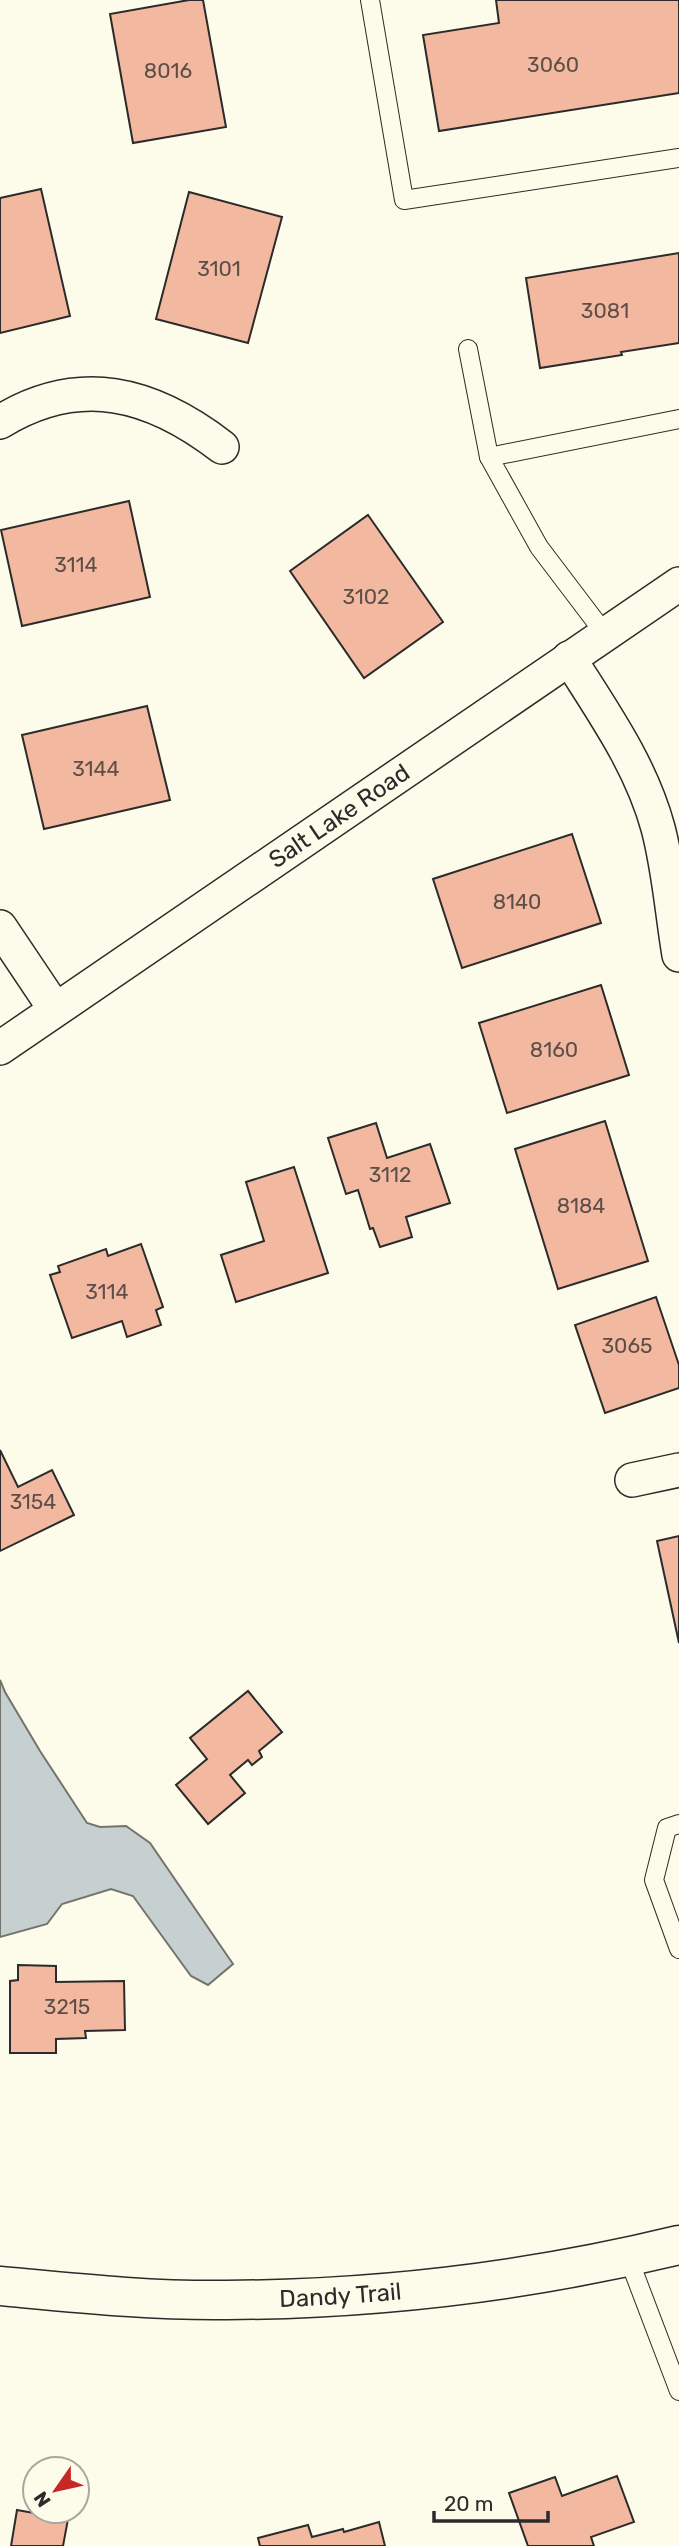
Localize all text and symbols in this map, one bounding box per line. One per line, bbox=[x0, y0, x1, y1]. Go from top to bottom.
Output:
house number: 3060 bbox=[527, 52, 579, 77]
house number: 8016 bbox=[144, 58, 192, 83]
house number: 3101 bbox=[197, 256, 241, 281]
house number: 3081 bbox=[581, 298, 629, 323]
house number: 3114 bbox=[54, 552, 98, 577]
house number: 3102 bbox=[343, 584, 389, 609]
house number: 3144 bbox=[72, 756, 120, 781]
street label: Salt Lake Road bbox=[264, 758, 415, 874]
house number: 8140 bbox=[493, 889, 541, 914]
house number: 8160 bbox=[530, 1037, 578, 1062]
house number: 3112 bbox=[369, 1162, 411, 1187]
house number: 8184 bbox=[557, 1193, 605, 1218]
house number: 3114 bbox=[85, 1279, 129, 1304]
house number: 3065 bbox=[601, 1333, 653, 1358]
house number: 3154 bbox=[10, 1489, 56, 1514]
house number: 3215 bbox=[44, 1994, 90, 2019]
street label: Dandy Trail bbox=[279, 2277, 403, 2313]
north arrow bbox=[21, 2455, 91, 2525]
scale bar bbox=[434, 2480, 548, 2524]
text: N bbox=[29, 2487, 56, 2511]
text: 20 m bbox=[444, 2491, 493, 2516]

